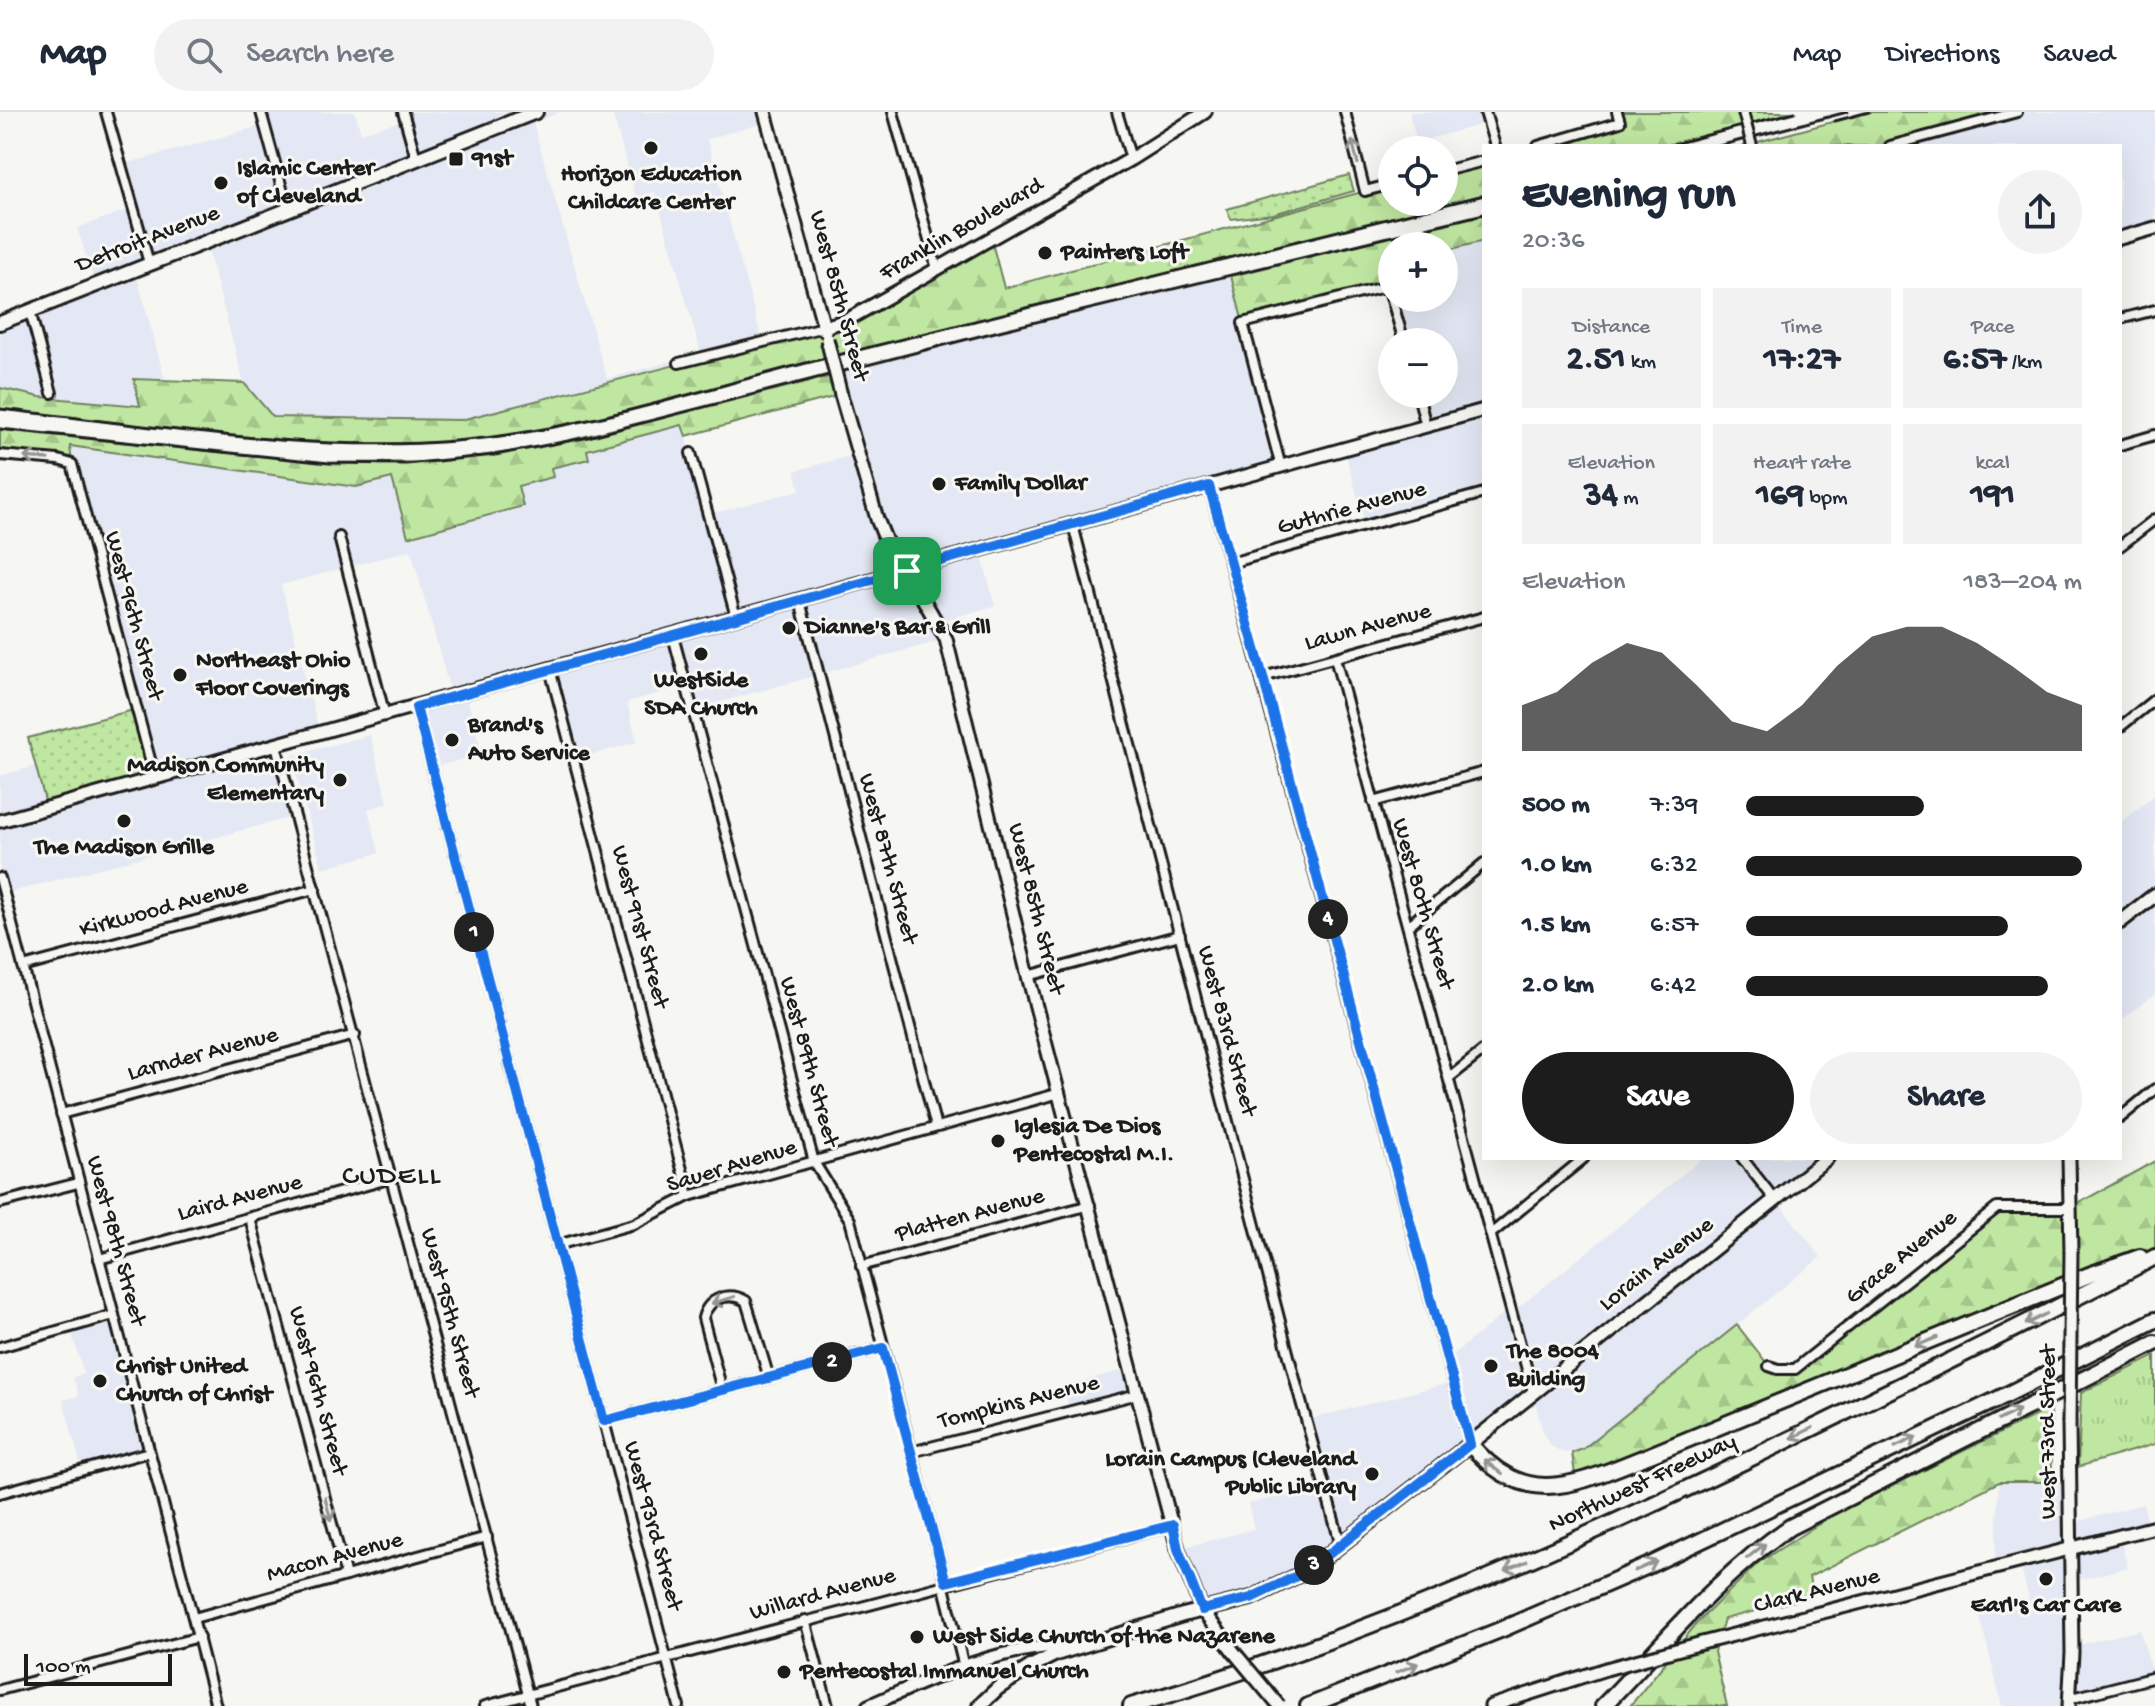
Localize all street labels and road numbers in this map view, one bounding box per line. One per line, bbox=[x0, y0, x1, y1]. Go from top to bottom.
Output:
street label: Franklin Boulevard bbox=[874, 170, 1051, 289]
street label: Detroit Avenue bbox=[70, 199, 225, 281]
street label: West 85th Street bbox=[801, 208, 875, 387]
street label: Guthrie Avenue bbox=[1274, 475, 1430, 543]
street label: West 96th Street bbox=[97, 528, 170, 706]
street label: Lawn Avenue bbox=[1301, 597, 1435, 659]
street label: West 87th Street bbox=[850, 771, 924, 949]
street label: West 80th Street bbox=[1384, 815, 1461, 995]
street label: West 85th Street bbox=[1000, 820, 1071, 1000]
street label: West 91st Street bbox=[603, 843, 675, 1014]
street label: Kirkwood Avenue bbox=[77, 872, 252, 945]
street label: West 83rd Street bbox=[1189, 943, 1263, 1121]
street label: West 89th Street bbox=[771, 974, 845, 1152]
street label: Larnder Avenue bbox=[124, 1021, 282, 1089]
street label: Sauer Avenue bbox=[663, 1133, 801, 1201]
street label: West 98th Street bbox=[78, 1153, 152, 1331]
street label: Laird Avenue bbox=[175, 1168, 306, 1230]
street label: Platten Avenue bbox=[891, 1182, 1048, 1250]
street label: Grace Avenue bbox=[1840, 1204, 1964, 1312]
street label: Lorain Avenue bbox=[1594, 1211, 1721, 1319]
street label: West 95th Street bbox=[412, 1225, 486, 1403]
street label: West 96th Street bbox=[281, 1303, 354, 1481]
street label: West 73rd Street bbox=[2035, 1343, 2064, 1519]
street label: Tompkins Avenue bbox=[934, 1369, 1103, 1437]
street label: Northwest Freeway bbox=[1544, 1428, 1742, 1540]
street label: West 93rd Street bbox=[615, 1438, 689, 1616]
street label: Macon Avenue bbox=[264, 1526, 407, 1590]
street label: Willard Avenue bbox=[747, 1561, 900, 1628]
street label: Clark Avenue bbox=[1751, 1562, 1884, 1622]

